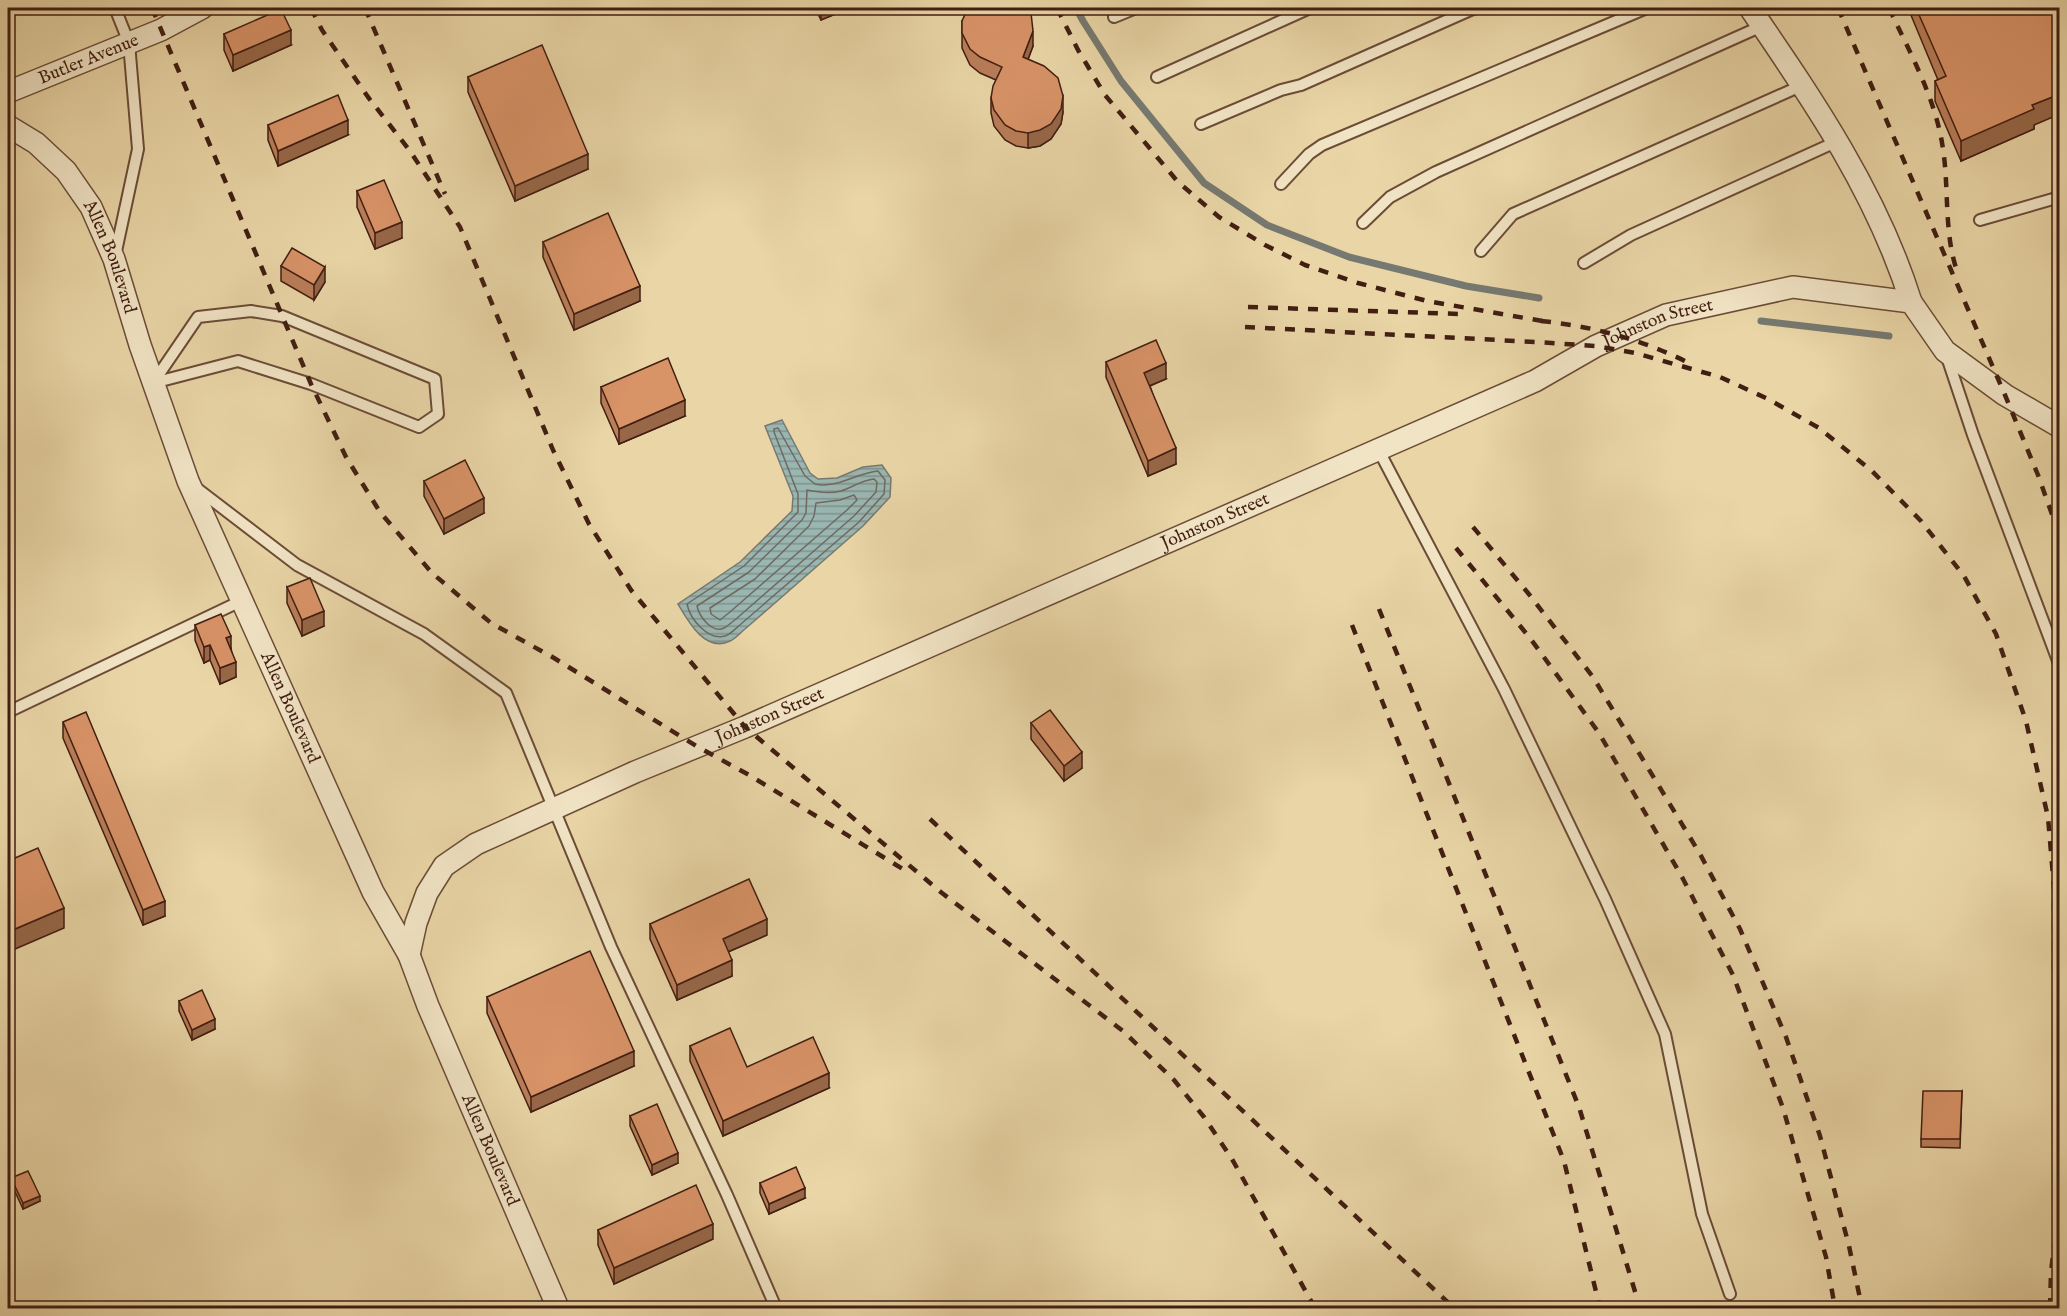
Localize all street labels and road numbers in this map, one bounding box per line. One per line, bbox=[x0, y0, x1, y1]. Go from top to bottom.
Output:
street label: Butler Avenue bbox=[35, 29, 142, 90]
street label: Allen Boulevard bbox=[77, 194, 141, 317]
street label: Johnston Street bbox=[1597, 293, 1715, 354]
street label: Johnston Street bbox=[1155, 487, 1273, 556]
street label: Allen Boulevard bbox=[255, 647, 325, 767]
street label: Johnston Street bbox=[710, 682, 828, 750]
street label: Allen Boulevard bbox=[455, 1090, 524, 1210]

